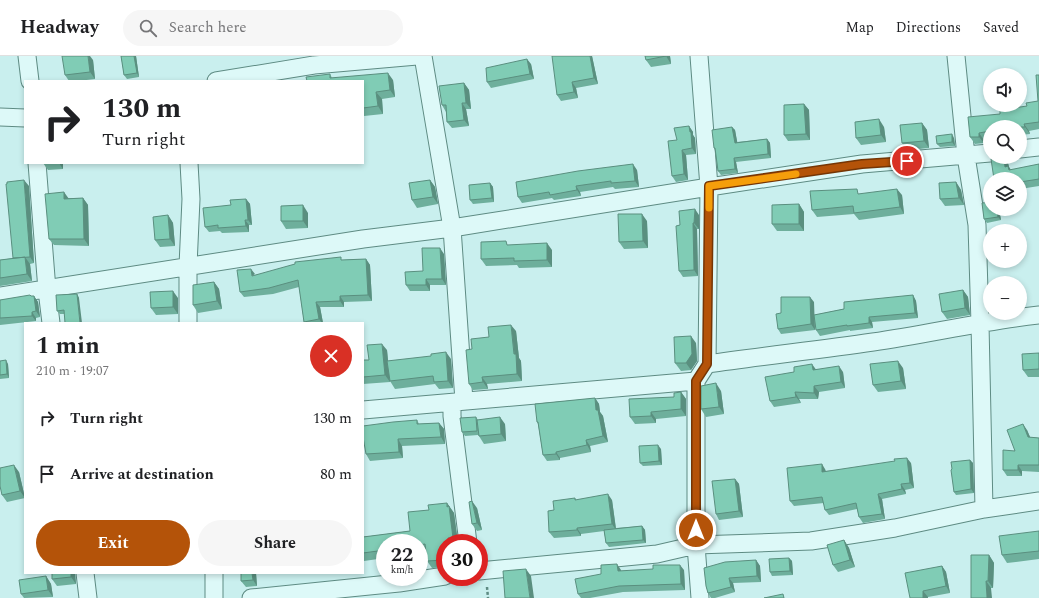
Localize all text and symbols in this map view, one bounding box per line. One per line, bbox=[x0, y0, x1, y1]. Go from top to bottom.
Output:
search box bbox=[123, 10, 403, 46]
text: Headway bbox=[20, 13, 99, 42]
text: Search here bbox=[169, 16, 247, 39]
icon: search bbox=[137, 17, 159, 39]
text: Map bbox=[846, 17, 874, 38]
text: Directions bbox=[896, 17, 961, 38]
text: Saved bbox=[983, 17, 1019, 38]
map controls bbox=[983, 68, 1027, 320]
button: sound bbox=[983, 68, 1027, 112]
text: 130 m bbox=[102, 87, 181, 130]
icon: right bbox=[36, 96, 88, 148]
button: search bbox=[983, 120, 1027, 164]
text: Turn right bbox=[102, 126, 185, 153]
pin bbox=[890, 144, 924, 178]
icon: arrive bbox=[896, 150, 918, 172]
button: layers bbox=[983, 172, 1027, 216]
button: + bbox=[983, 224, 1027, 268]
button: − bbox=[983, 276, 1027, 320]
text: 1 min bbox=[36, 328, 100, 364]
button: close bbox=[310, 335, 352, 377]
text: 210 m · 19:07 bbox=[36, 361, 109, 381]
icon: right bbox=[36, 407, 58, 429]
text: Turn right bbox=[70, 407, 143, 430]
text: 130 m bbox=[313, 407, 352, 430]
icon: arrive bbox=[36, 463, 58, 485]
text: Arrive at destination bbox=[70, 463, 214, 486]
text: 80 m bbox=[320, 463, 352, 486]
position arrow bbox=[675, 509, 717, 551]
button: Exit bbox=[36, 520, 190, 566]
button: Share bbox=[198, 520, 352, 566]
speed limit sign: 30 bbox=[436, 534, 488, 586]
text: 22 bbox=[391, 540, 413, 570]
text: km/h bbox=[391, 562, 413, 578]

